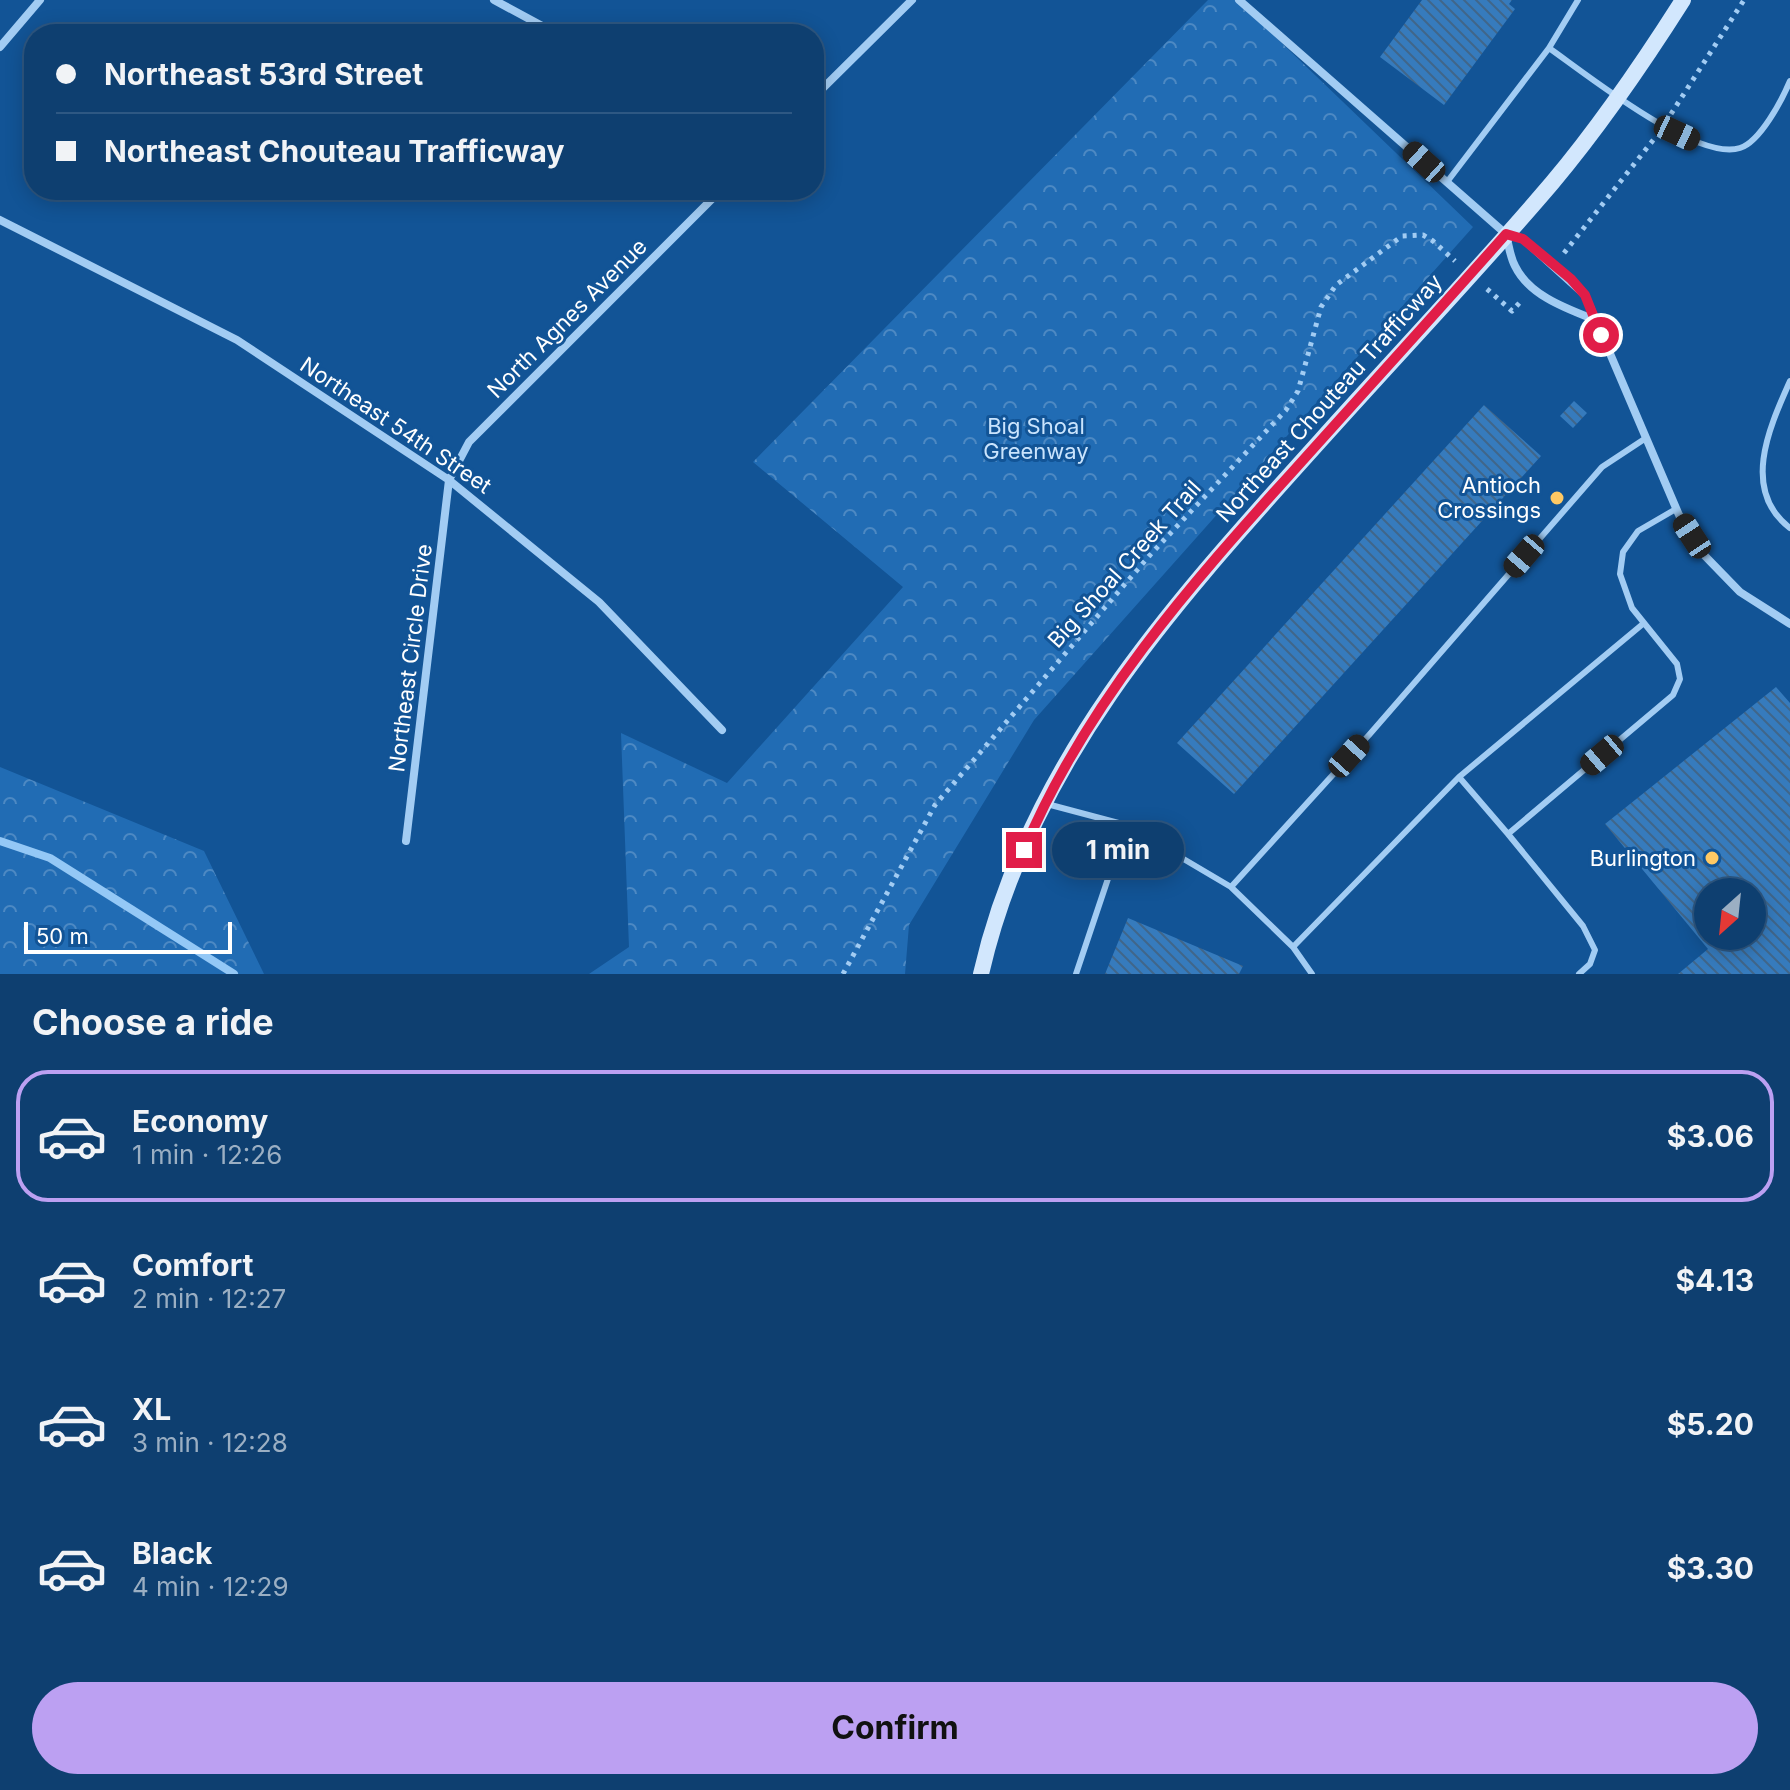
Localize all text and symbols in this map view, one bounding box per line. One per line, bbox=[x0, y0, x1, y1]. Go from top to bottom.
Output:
text: Northeast 53rd Street bbox=[104, 56, 423, 92]
car bbox=[1650, 112, 1704, 154]
text: Northeast Chouteau Trafficway bbox=[104, 133, 564, 169]
car bbox=[1398, 137, 1450, 187]
street label: North Agnes Avenue bbox=[482, 233, 652, 403]
street label: Northeast Chouteau Trafficway bbox=[1211, 269, 1447, 527]
route start bbox=[1583, 317, 1619, 353]
street label: Northeast 54th Street bbox=[295, 351, 497, 499]
park label: Big Shoal Greenway bbox=[983, 413, 1089, 464]
place label: Antioch Crossings bbox=[1437, 472, 1541, 523]
street label: Big Shoal Creek Trail bbox=[1042, 475, 1206, 653]
marker: Antioch Crossings bbox=[1548, 489, 1566, 507]
car bbox=[1669, 509, 1715, 563]
car bbox=[1499, 530, 1549, 582]
street label: Northeast Circle Drive bbox=[383, 542, 437, 774]
car bbox=[1324, 730, 1374, 782]
car bbox=[1576, 730, 1628, 780]
callout: 1 min bbox=[1052, 822, 1184, 878]
route end bbox=[1006, 832, 1042, 868]
text: 1 min bbox=[1086, 834, 1150, 865]
place label: Burlington bbox=[1590, 845, 1696, 871]
marker: Burlington bbox=[1703, 849, 1721, 867]
north arrow bbox=[1694, 878, 1766, 950]
map controls bbox=[1694, 878, 1766, 950]
scale bar bbox=[24, 918, 232, 954]
text: 50 m bbox=[36, 923, 89, 949]
text: Choose a ride bbox=[32, 1000, 274, 1044]
icon: car bbox=[36, 1100, 108, 1172]
text: Economy bbox=[132, 1103, 268, 1139]
text: $3.06 bbox=[1667, 1118, 1754, 1154]
text: 1 min · 12:26 bbox=[132, 1139, 282, 1170]
icon: car bbox=[36, 1244, 108, 1316]
text: Comfort bbox=[132, 1247, 253, 1283]
text: $4.13 bbox=[1675, 1262, 1754, 1298]
text: 2 min · 12:27 bbox=[132, 1283, 286, 1314]
icon: car bbox=[36, 1388, 108, 1460]
text: XL bbox=[132, 1391, 171, 1427]
text: $5.20 bbox=[1667, 1406, 1754, 1442]
text: 3 min · 12:28 bbox=[132, 1427, 288, 1458]
icon: car bbox=[36, 1532, 108, 1604]
text: Black bbox=[132, 1535, 212, 1571]
text: $3.30 bbox=[1667, 1550, 1754, 1586]
text: 4 min · 12:29 bbox=[132, 1571, 289, 1602]
button: Confirm bbox=[32, 1682, 1758, 1774]

